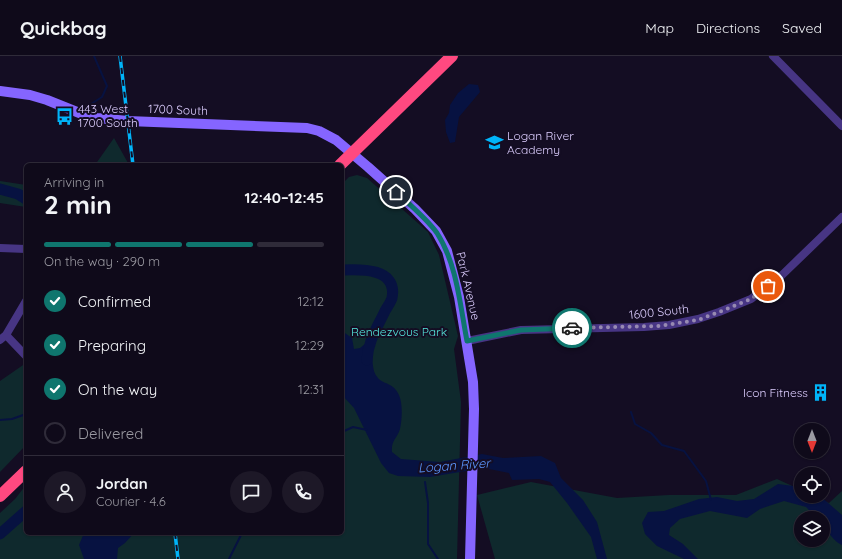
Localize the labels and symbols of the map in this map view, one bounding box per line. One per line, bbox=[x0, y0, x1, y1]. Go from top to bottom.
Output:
place label: 443 West 1700 South bbox=[78, 101, 138, 130]
street label: 1700 South bbox=[148, 101, 208, 118]
bus stop icon: 443 West 1700 South bbox=[55, 106, 75, 126]
place label: Logan River Academy bbox=[507, 128, 574, 157]
school or university icon: Logan River Academy bbox=[484, 133, 504, 153]
pin bbox=[379, 175, 413, 209]
street label: Park Avenue bbox=[453, 250, 484, 322]
pin bbox=[751, 269, 785, 303]
street label: 1600 South bbox=[628, 301, 690, 322]
courier bbox=[552, 308, 592, 348]
park label: Rendezvous Park bbox=[351, 324, 447, 339]
building icon: Icon Fitness bbox=[811, 383, 831, 403]
place label: Icon Fitness bbox=[743, 385, 808, 400]
north arrow bbox=[794, 423, 830, 459]
water label: Logan River bbox=[417, 454, 493, 476]

